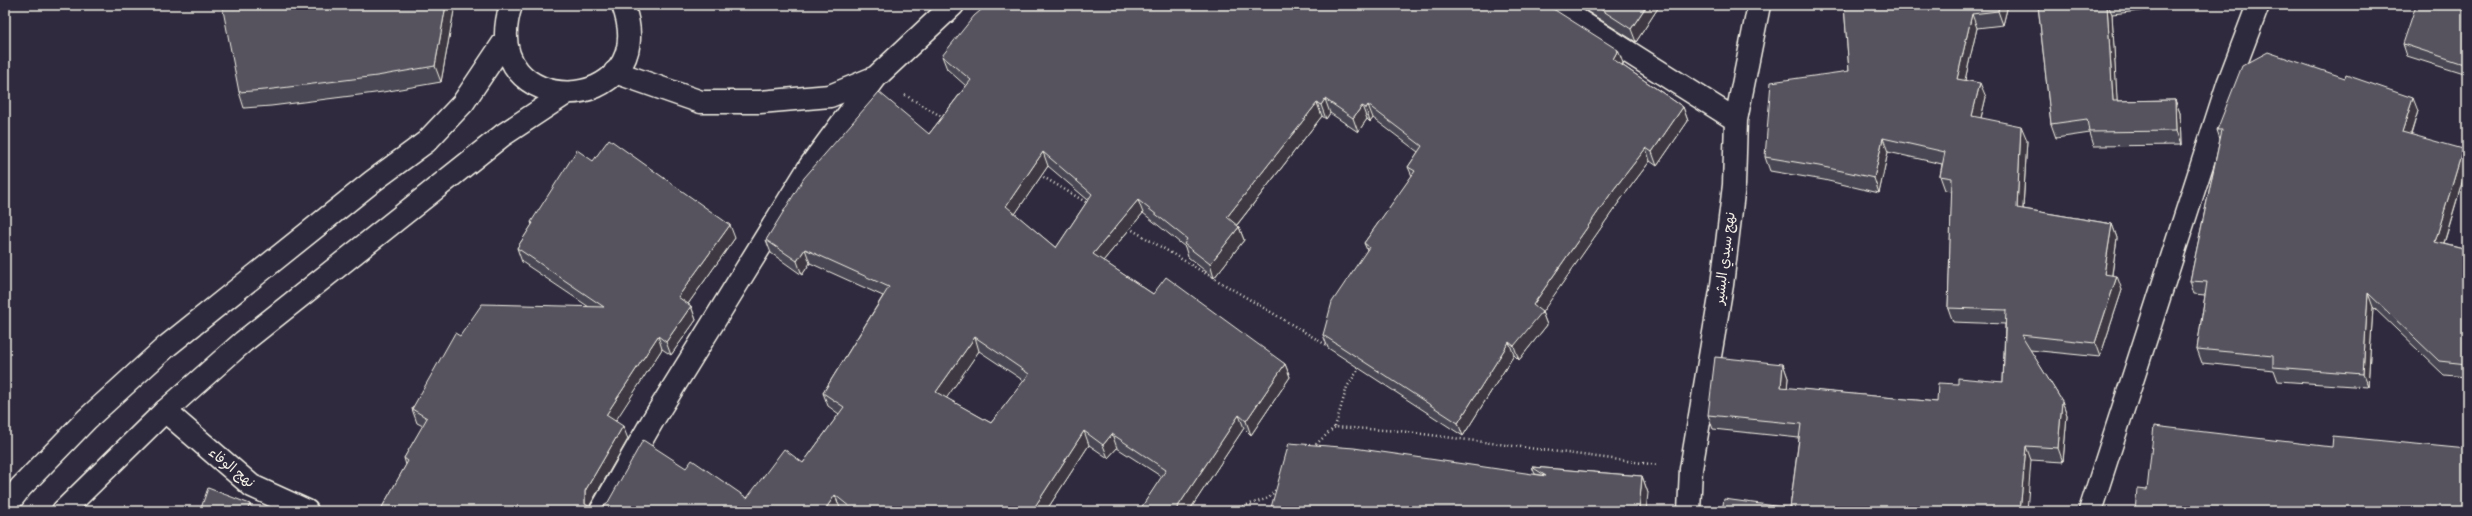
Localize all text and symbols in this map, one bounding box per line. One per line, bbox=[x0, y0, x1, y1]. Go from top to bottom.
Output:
street label: نهج سيدي البشير bbox=[1708, 211, 1741, 306]
street label: نهج الوفاء bbox=[204, 442, 260, 492]

